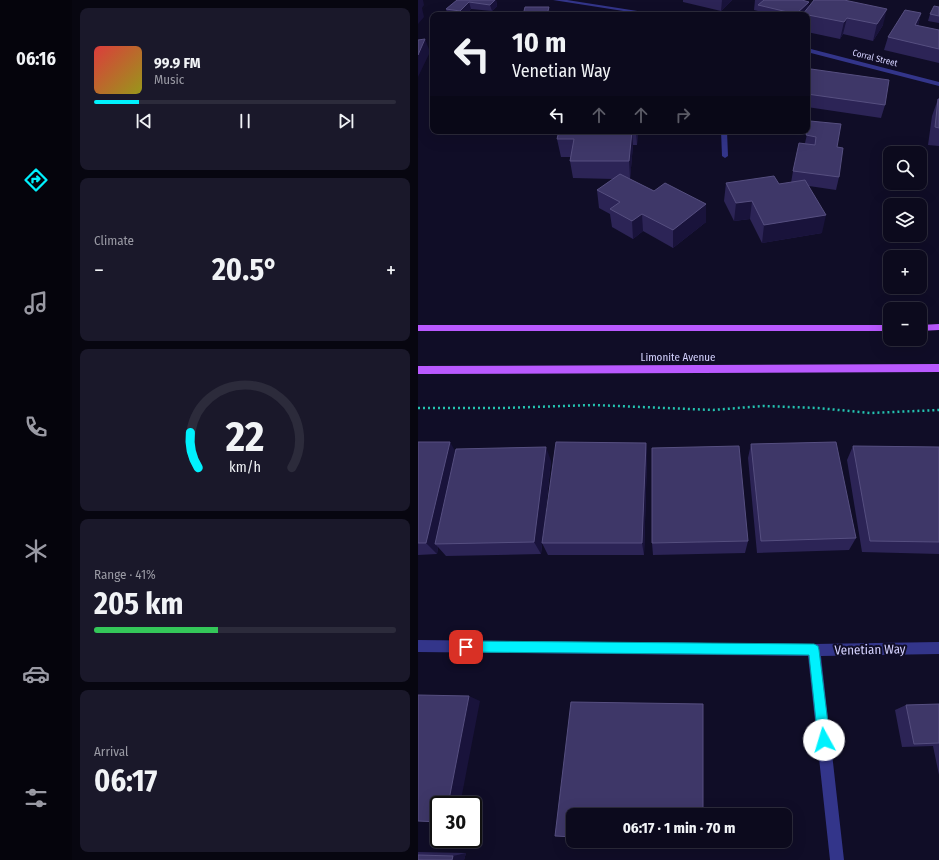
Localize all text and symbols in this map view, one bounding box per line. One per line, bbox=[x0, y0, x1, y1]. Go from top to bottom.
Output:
text: 10 m bbox=[512, 26, 566, 59]
icon: left bbox=[446, 28, 498, 80]
text: 06:16 bbox=[16, 48, 56, 70]
street label: Corral Street bbox=[851, 48, 899, 68]
text: 99.9 FM bbox=[154, 54, 201, 72]
text: Venetian Way bbox=[512, 60, 610, 82]
text: Music bbox=[154, 72, 184, 87]
icon: left bbox=[546, 104, 568, 126]
icon: ahead bbox=[588, 104, 610, 126]
icon: ahead bbox=[630, 104, 652, 126]
icon: right bbox=[672, 104, 694, 126]
icon: previous bbox=[133, 110, 155, 132]
icon: pause bbox=[234, 110, 256, 132]
icon: next bbox=[335, 110, 357, 132]
map controls bbox=[883, 146, 927, 346]
button: search bbox=[883, 146, 927, 190]
icon: directions bbox=[22, 166, 50, 194]
button: layers bbox=[883, 198, 927, 242]
text: Climate bbox=[94, 233, 134, 248]
button: + bbox=[883, 250, 927, 294]
text: 20.5° bbox=[212, 252, 278, 288]
text: − bbox=[94, 257, 104, 284]
text: + bbox=[386, 257, 396, 284]
icon: music bbox=[22, 289, 50, 317]
button: − bbox=[883, 302, 927, 346]
street label: Limonite Avenue bbox=[641, 351, 715, 364]
text: 22 bbox=[225, 412, 264, 462]
icon: phone bbox=[22, 413, 50, 441]
text: km/h bbox=[229, 459, 261, 476]
icon: climate bbox=[22, 537, 50, 565]
text: Range · 41% bbox=[94, 567, 156, 582]
text: 205 km bbox=[94, 586, 183, 622]
pin bbox=[449, 630, 483, 664]
icon: arrive bbox=[455, 636, 477, 658]
street label: Venetian Way bbox=[834, 641, 906, 658]
icon: car bbox=[22, 660, 50, 688]
position arrow bbox=[803, 719, 845, 761]
text: Arrival bbox=[94, 744, 128, 759]
text: 06:17 bbox=[94, 763, 157, 799]
icon: filters bbox=[22, 784, 50, 812]
speed limit sign: 30 bbox=[430, 796, 482, 848]
text: 06:17 · 1 min · 70 m bbox=[623, 819, 735, 837]

